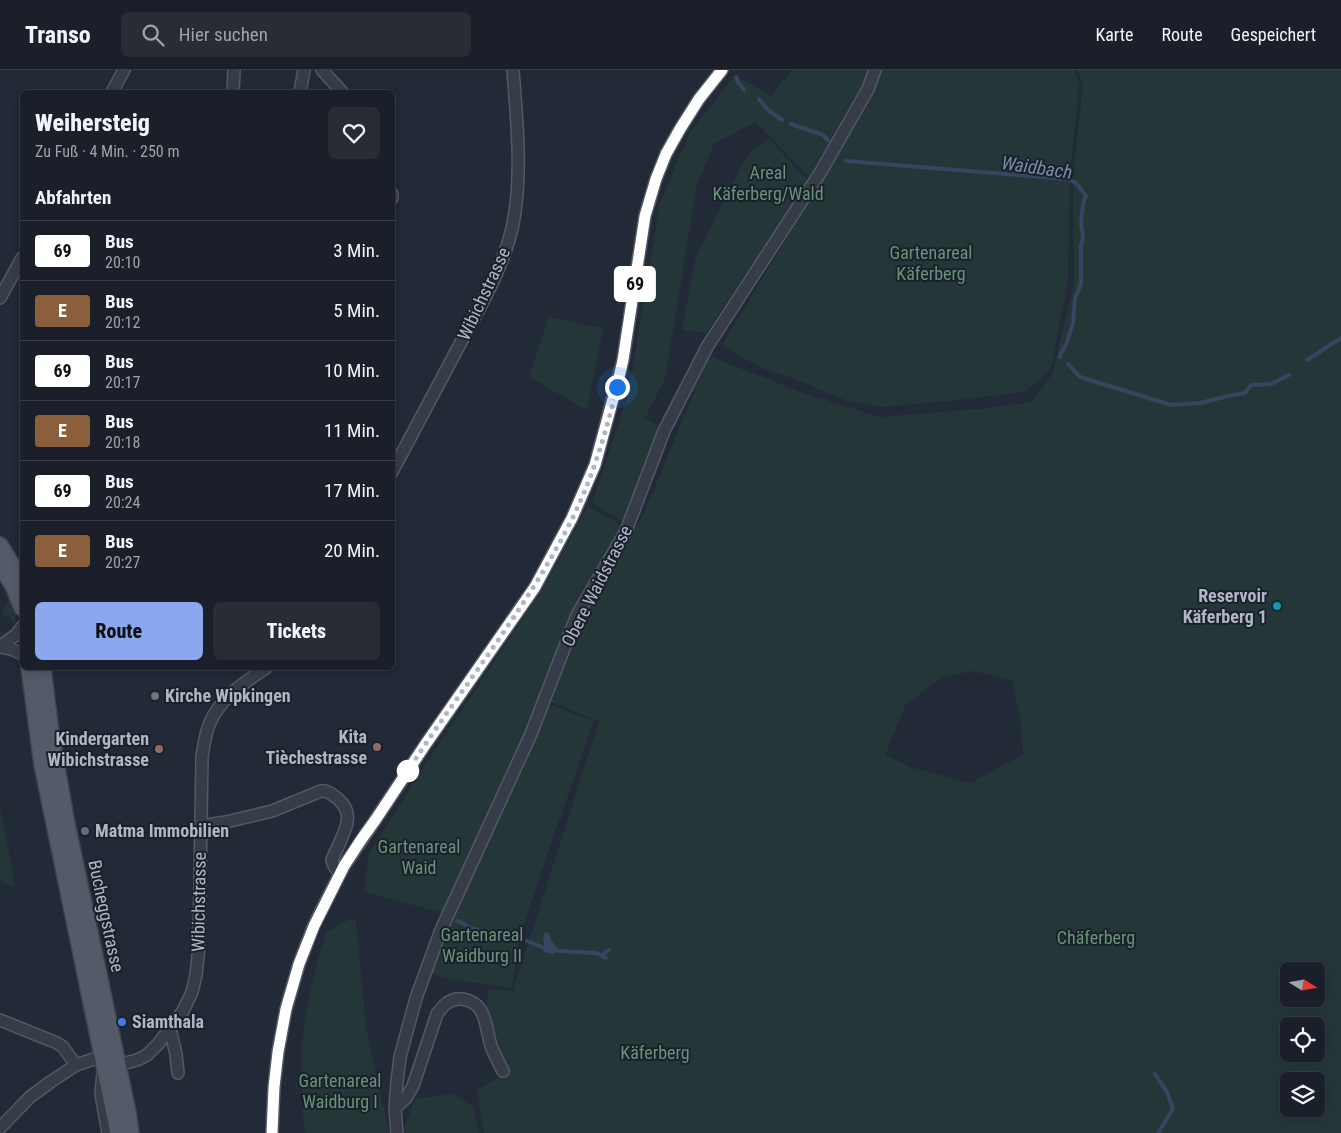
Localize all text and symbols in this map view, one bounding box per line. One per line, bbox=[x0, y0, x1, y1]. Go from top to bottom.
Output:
search box bbox=[121, 12, 471, 57]
text: Transo bbox=[25, 21, 91, 49]
icon: search bbox=[139, 21, 167, 49]
text: Hier suchen bbox=[179, 23, 268, 46]
text: Karte bbox=[1095, 24, 1134, 45]
text: Route bbox=[1162, 24, 1203, 45]
text: Gespeichert bbox=[1231, 24, 1316, 45]
button: heart bbox=[328, 107, 380, 159]
text: Weihersteig bbox=[35, 109, 150, 137]
text: Zu Fuß · 4 Min. · 250 m bbox=[35, 142, 179, 161]
water label: Waidbach bbox=[1000, 151, 1074, 184]
park label: Areal Käferberg/Wald bbox=[712, 162, 824, 204]
text: Abfahrten bbox=[35, 186, 111, 209]
text: Bus bbox=[105, 230, 134, 253]
text: 3 Min. bbox=[333, 239, 380, 262]
text: 69 bbox=[53, 240, 72, 261]
park label: Gartenareal Käferberg bbox=[890, 242, 972, 284]
street label: Wibichstrasse bbox=[453, 244, 514, 344]
text: 20:10 bbox=[105, 253, 140, 272]
line badge: 69 bbox=[612, 268, 658, 300]
text: 69 bbox=[626, 273, 644, 294]
text: Bus bbox=[105, 290, 134, 313]
text: 5 Min. bbox=[333, 299, 380, 322]
text: E bbox=[58, 300, 67, 321]
text: 20:12 bbox=[105, 313, 140, 332]
text: Bus bbox=[105, 350, 134, 373]
text: 10 Min. bbox=[324, 359, 380, 382]
text: 69 bbox=[53, 360, 72, 381]
text: 20:17 bbox=[105, 373, 140, 392]
your location bbox=[605, 375, 630, 400]
text: Bus bbox=[105, 410, 134, 433]
text: 11 Min. bbox=[324, 419, 380, 442]
text: E bbox=[58, 420, 67, 441]
text: 20:18 bbox=[105, 433, 140, 452]
text: Bus bbox=[105, 470, 134, 493]
text: 17 Min. bbox=[324, 479, 380, 502]
text: 69 bbox=[53, 480, 72, 501]
text: 20:24 bbox=[105, 493, 140, 512]
street label: Obere Waidstrasse bbox=[557, 522, 636, 650]
text: Bus bbox=[105, 530, 134, 553]
text: 20 Min. bbox=[324, 539, 380, 562]
text: E bbox=[58, 540, 67, 561]
text: 20:27 bbox=[105, 553, 140, 572]
place label: Reservoir Käferberg 1 bbox=[1183, 585, 1267, 627]
marker: Reservoir Käferberg 1 bbox=[1271, 600, 1283, 612]
button: Route bbox=[35, 602, 203, 660]
button: Tickets bbox=[213, 602, 380, 660]
place label: Kirche Wipkingen bbox=[165, 685, 291, 706]
marker: Kirche Wipkingen bbox=[149, 690, 161, 702]
place label: Kita Tièchestrasse bbox=[266, 726, 367, 768]
place label: Kindergarten Wibichstrasse bbox=[48, 728, 149, 770]
marker: Kita Tièchestrasse bbox=[371, 741, 383, 753]
marker: Kindergarten Wibichstrasse bbox=[153, 743, 165, 755]
unlabelled marker bbox=[397, 760, 419, 782]
place label: Matma Immobilien bbox=[95, 820, 229, 841]
marker: Matma Immobilien bbox=[79, 825, 91, 837]
park label: Gartenareal Waid bbox=[378, 836, 460, 878]
street label: Wibichstrasse bbox=[187, 852, 210, 952]
street label: Bucheggstrasse bbox=[84, 858, 129, 974]
park label: Gartenareal Waidburg II bbox=[441, 924, 523, 966]
park label: Chäferberg bbox=[1057, 927, 1135, 948]
north arrow bbox=[1280, 962, 1325, 1008]
map controls bbox=[1280, 962, 1325, 1117]
place label: Siamthala bbox=[132, 1011, 204, 1032]
marker: Siamthala bbox=[116, 1016, 128, 1028]
button: locate bbox=[1280, 1017, 1325, 1062]
park label: Käferberg bbox=[620, 1042, 690, 1063]
park label: Gartenareal Waidburg I bbox=[299, 1070, 381, 1112]
button: layers bbox=[1280, 1072, 1325, 1117]

